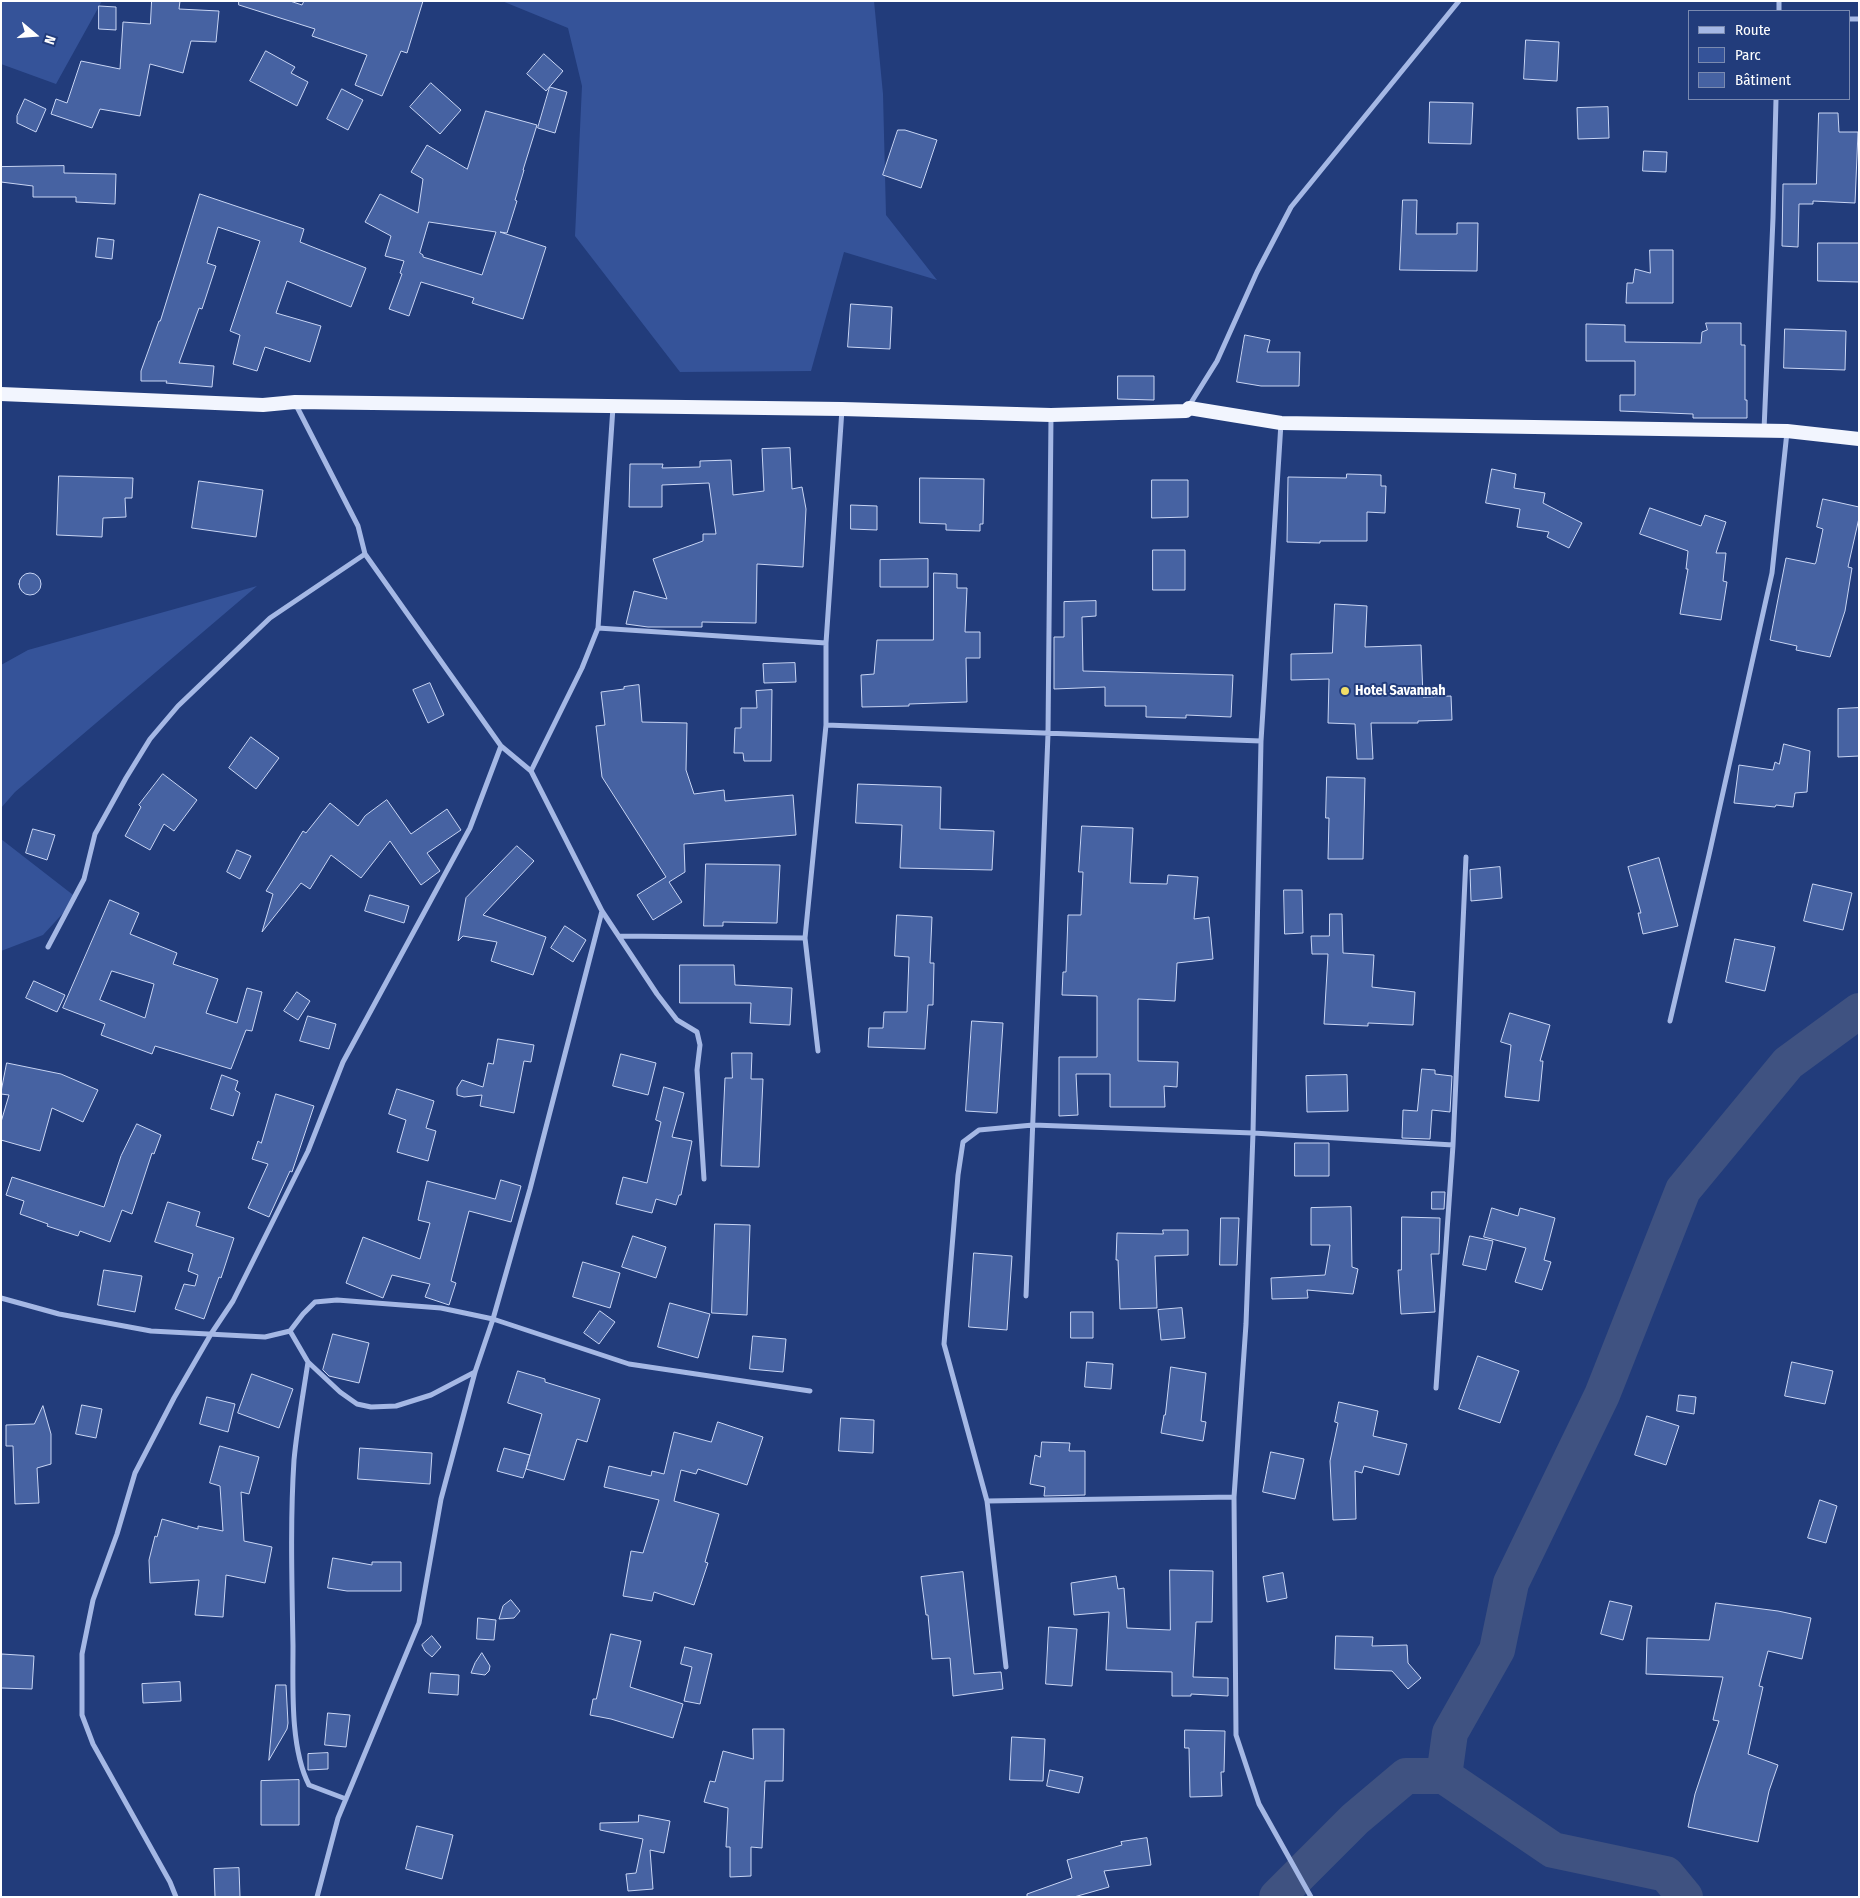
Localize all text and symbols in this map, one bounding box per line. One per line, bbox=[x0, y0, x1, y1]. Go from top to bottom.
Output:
north arrow bbox=[10, 10, 60, 60]
legend bbox=[1688, 10, 1850, 100]
text: Route bbox=[1735, 21, 1771, 39]
text: N bbox=[40, 33, 59, 46]
text: Parc bbox=[1735, 46, 1761, 64]
text: Bâtiment bbox=[1735, 71, 1791, 89]
place label: Hotel Savannah bbox=[1355, 683, 1446, 699]
marker: Hotel Savannah bbox=[1339, 685, 1351, 697]

